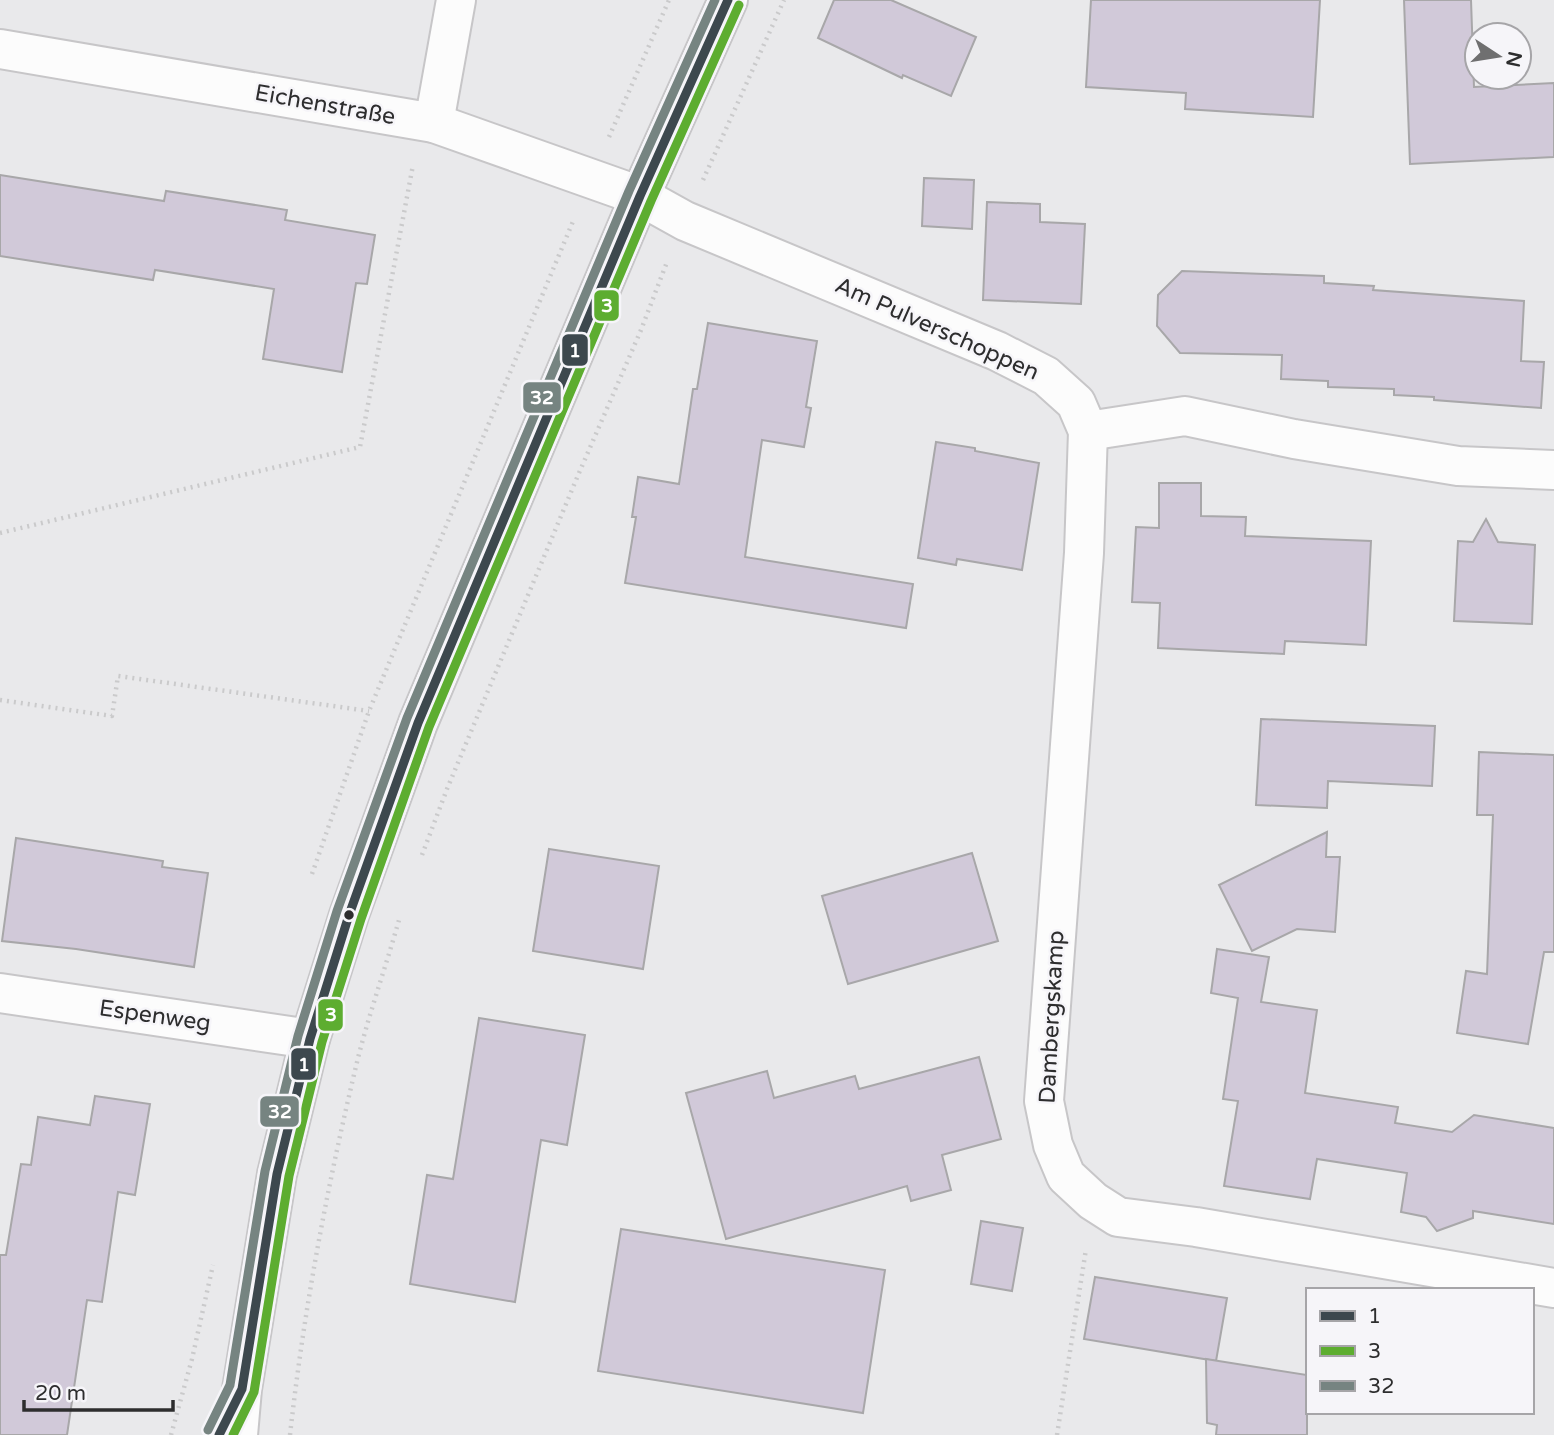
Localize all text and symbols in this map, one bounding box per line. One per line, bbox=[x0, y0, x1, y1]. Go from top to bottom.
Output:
north arrow bbox=[1463, 21, 1533, 91]
text: N bbox=[1501, 50, 1526, 69]
street label: Eichenstraße bbox=[253, 79, 397, 131]
street label: Am Pulverschoppen bbox=[831, 271, 1043, 387]
line badge: 3 bbox=[593, 289, 620, 322]
text: 3 bbox=[601, 295, 613, 317]
line badge: 1 bbox=[561, 333, 589, 367]
text: 1 bbox=[569, 340, 581, 362]
line badge: 32 bbox=[522, 381, 562, 414]
text: 32 bbox=[530, 387, 554, 409]
unlabelled marker bbox=[342, 908, 356, 922]
street label: Dambergskamp bbox=[1033, 930, 1071, 1104]
street label: Espenweg bbox=[97, 994, 213, 1038]
line badge: 3 bbox=[317, 998, 344, 1032]
text: 3 bbox=[325, 1004, 337, 1026]
line badge: 1 bbox=[290, 1047, 317, 1081]
text: 1 bbox=[298, 1054, 310, 1076]
line badge: 32 bbox=[259, 1095, 300, 1128]
text: 32 bbox=[268, 1101, 292, 1123]
legend bbox=[1306, 1288, 1533, 1414]
text: 1 bbox=[1368, 1304, 1381, 1329]
text: 3 bbox=[1368, 1339, 1381, 1364]
scale bar bbox=[24, 1368, 173, 1412]
text: 32 bbox=[1368, 1374, 1394, 1399]
text: 20 m bbox=[35, 1381, 86, 1406]

